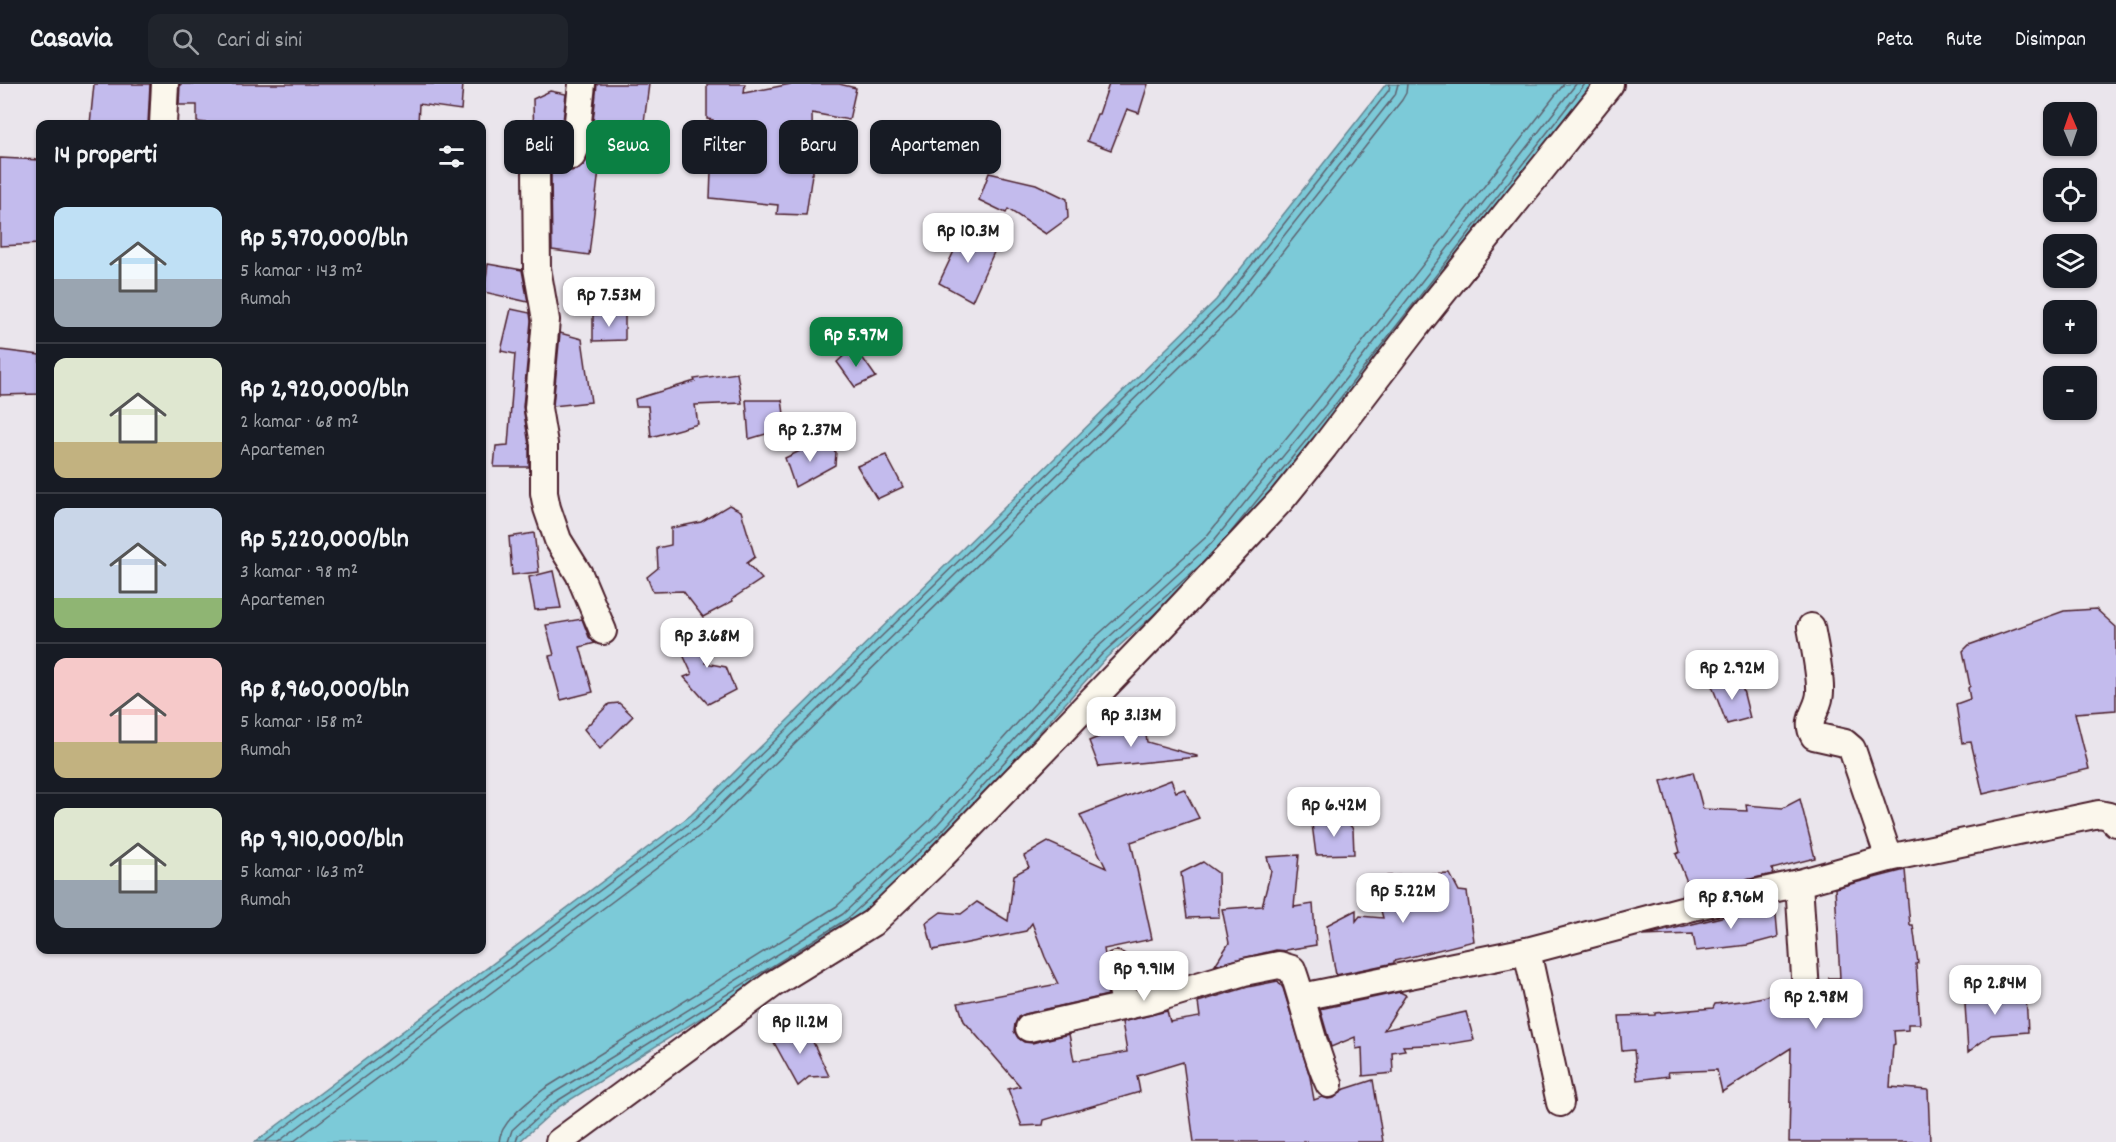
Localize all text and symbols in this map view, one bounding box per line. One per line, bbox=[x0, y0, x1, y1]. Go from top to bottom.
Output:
search box bbox=[148, 14, 568, 68]
text: Casavia bbox=[30, 21, 112, 61]
icon: search bbox=[169, 25, 202, 58]
text: Cari di sini bbox=[217, 26, 302, 57]
text: Peta bbox=[1876, 26, 1913, 56]
text: Rute bbox=[1946, 26, 1982, 56]
text: Disimpan bbox=[2015, 26, 2086, 56]
north arrow bbox=[2043, 102, 2097, 156]
map controls bbox=[2043, 102, 2097, 420]
chip: Beli bbox=[504, 120, 574, 174]
chip: Sewa bbox=[586, 120, 670, 174]
chip: Filter bbox=[682, 120, 767, 174]
chip: Baru bbox=[779, 120, 858, 174]
chip: Apartemen bbox=[870, 120, 1001, 174]
text: 14 properti bbox=[54, 138, 157, 175]
icon: filters bbox=[435, 140, 468, 173]
button: locate bbox=[2043, 168, 2097, 222]
pin: Rp 10.3M bbox=[906, 213, 1030, 264]
text: Rp 10.3M bbox=[937, 218, 999, 246]
text: Rp 5,970,000/bln bbox=[240, 221, 408, 258]
icon: home bbox=[102, 231, 174, 303]
button: layers bbox=[2043, 234, 2097, 288]
text: 5 kamar · 143 m² bbox=[240, 258, 363, 286]
pin: Rp 7.53M bbox=[547, 277, 671, 328]
text: Rp 7.53M bbox=[577, 282, 641, 310]
text: Rumah bbox=[240, 286, 291, 314]
button: + bbox=[2043, 300, 2097, 354]
pin: Rp 5.97M bbox=[794, 317, 918, 368]
text: Rp 5.97M bbox=[824, 322, 888, 350]
button: − bbox=[2043, 366, 2097, 420]
text: Rp 2,920,000/bln bbox=[240, 372, 409, 409]
icon: home bbox=[102, 382, 174, 454]
text: 2 kamar · 68 m² bbox=[240, 409, 359, 437]
pin: Rp 2.37M bbox=[748, 412, 872, 463]
text: Rp 2.37M bbox=[778, 417, 842, 445]
text: Apartemen bbox=[240, 437, 325, 465]
text: Rp 5,220,000/bln bbox=[240, 522, 409, 559]
icon: home bbox=[102, 532, 174, 604]
text: 3 kamar · 98 m² bbox=[240, 559, 358, 587]
text: Apartemen bbox=[240, 587, 325, 615]
pin: Rp 3.68M bbox=[645, 618, 769, 669]
text: Rp 3.68M bbox=[674, 623, 740, 651]
pin: Rp 2.92M bbox=[1670, 650, 1794, 701]
text: Rp 2.92M bbox=[1699, 655, 1765, 683]
text: Rp 8,960,000/bln bbox=[240, 672, 409, 709]
icon: home bbox=[102, 682, 174, 754]
pin: Rp 3.13M bbox=[1069, 697, 1193, 748]
text: Rp 3.13M bbox=[1101, 702, 1161, 730]
text: 5 kamar · 158 m² bbox=[240, 709, 363, 737]
text: Rumah bbox=[240, 737, 291, 765]
pin: Rp 6.42M bbox=[1272, 787, 1396, 838]
text: Rp 6.42M bbox=[1301, 792, 1367, 820]
text: Rp 9,910,000/bln bbox=[240, 822, 404, 859]
icon: home bbox=[102, 832, 174, 904]
text: 5 kamar · 163 m² bbox=[240, 859, 364, 887]
pin: Rp 5.22M bbox=[1341, 873, 1465, 924]
text: Rp 5.22M bbox=[1370, 878, 1436, 906]
pin: Rp 8.96M bbox=[1669, 879, 1793, 930]
text: Rp 8.96M bbox=[1698, 884, 1764, 912]
text: Rumah bbox=[240, 887, 291, 915]
pin: Rp 9.91M bbox=[1082, 951, 1206, 1002]
text: Rp 9.91M bbox=[1113, 956, 1175, 984]
pin: Rp 2.84M bbox=[1933, 965, 2057, 1016]
text: Rp 2.84M bbox=[1963, 970, 2027, 998]
pin: Rp 2.98M bbox=[1754, 979, 1878, 1030]
text: Rp 2.98M bbox=[1784, 984, 1848, 1012]
pin: Rp 11.2M bbox=[738, 1004, 862, 1055]
text: Rp 11.2M bbox=[772, 1009, 828, 1037]

